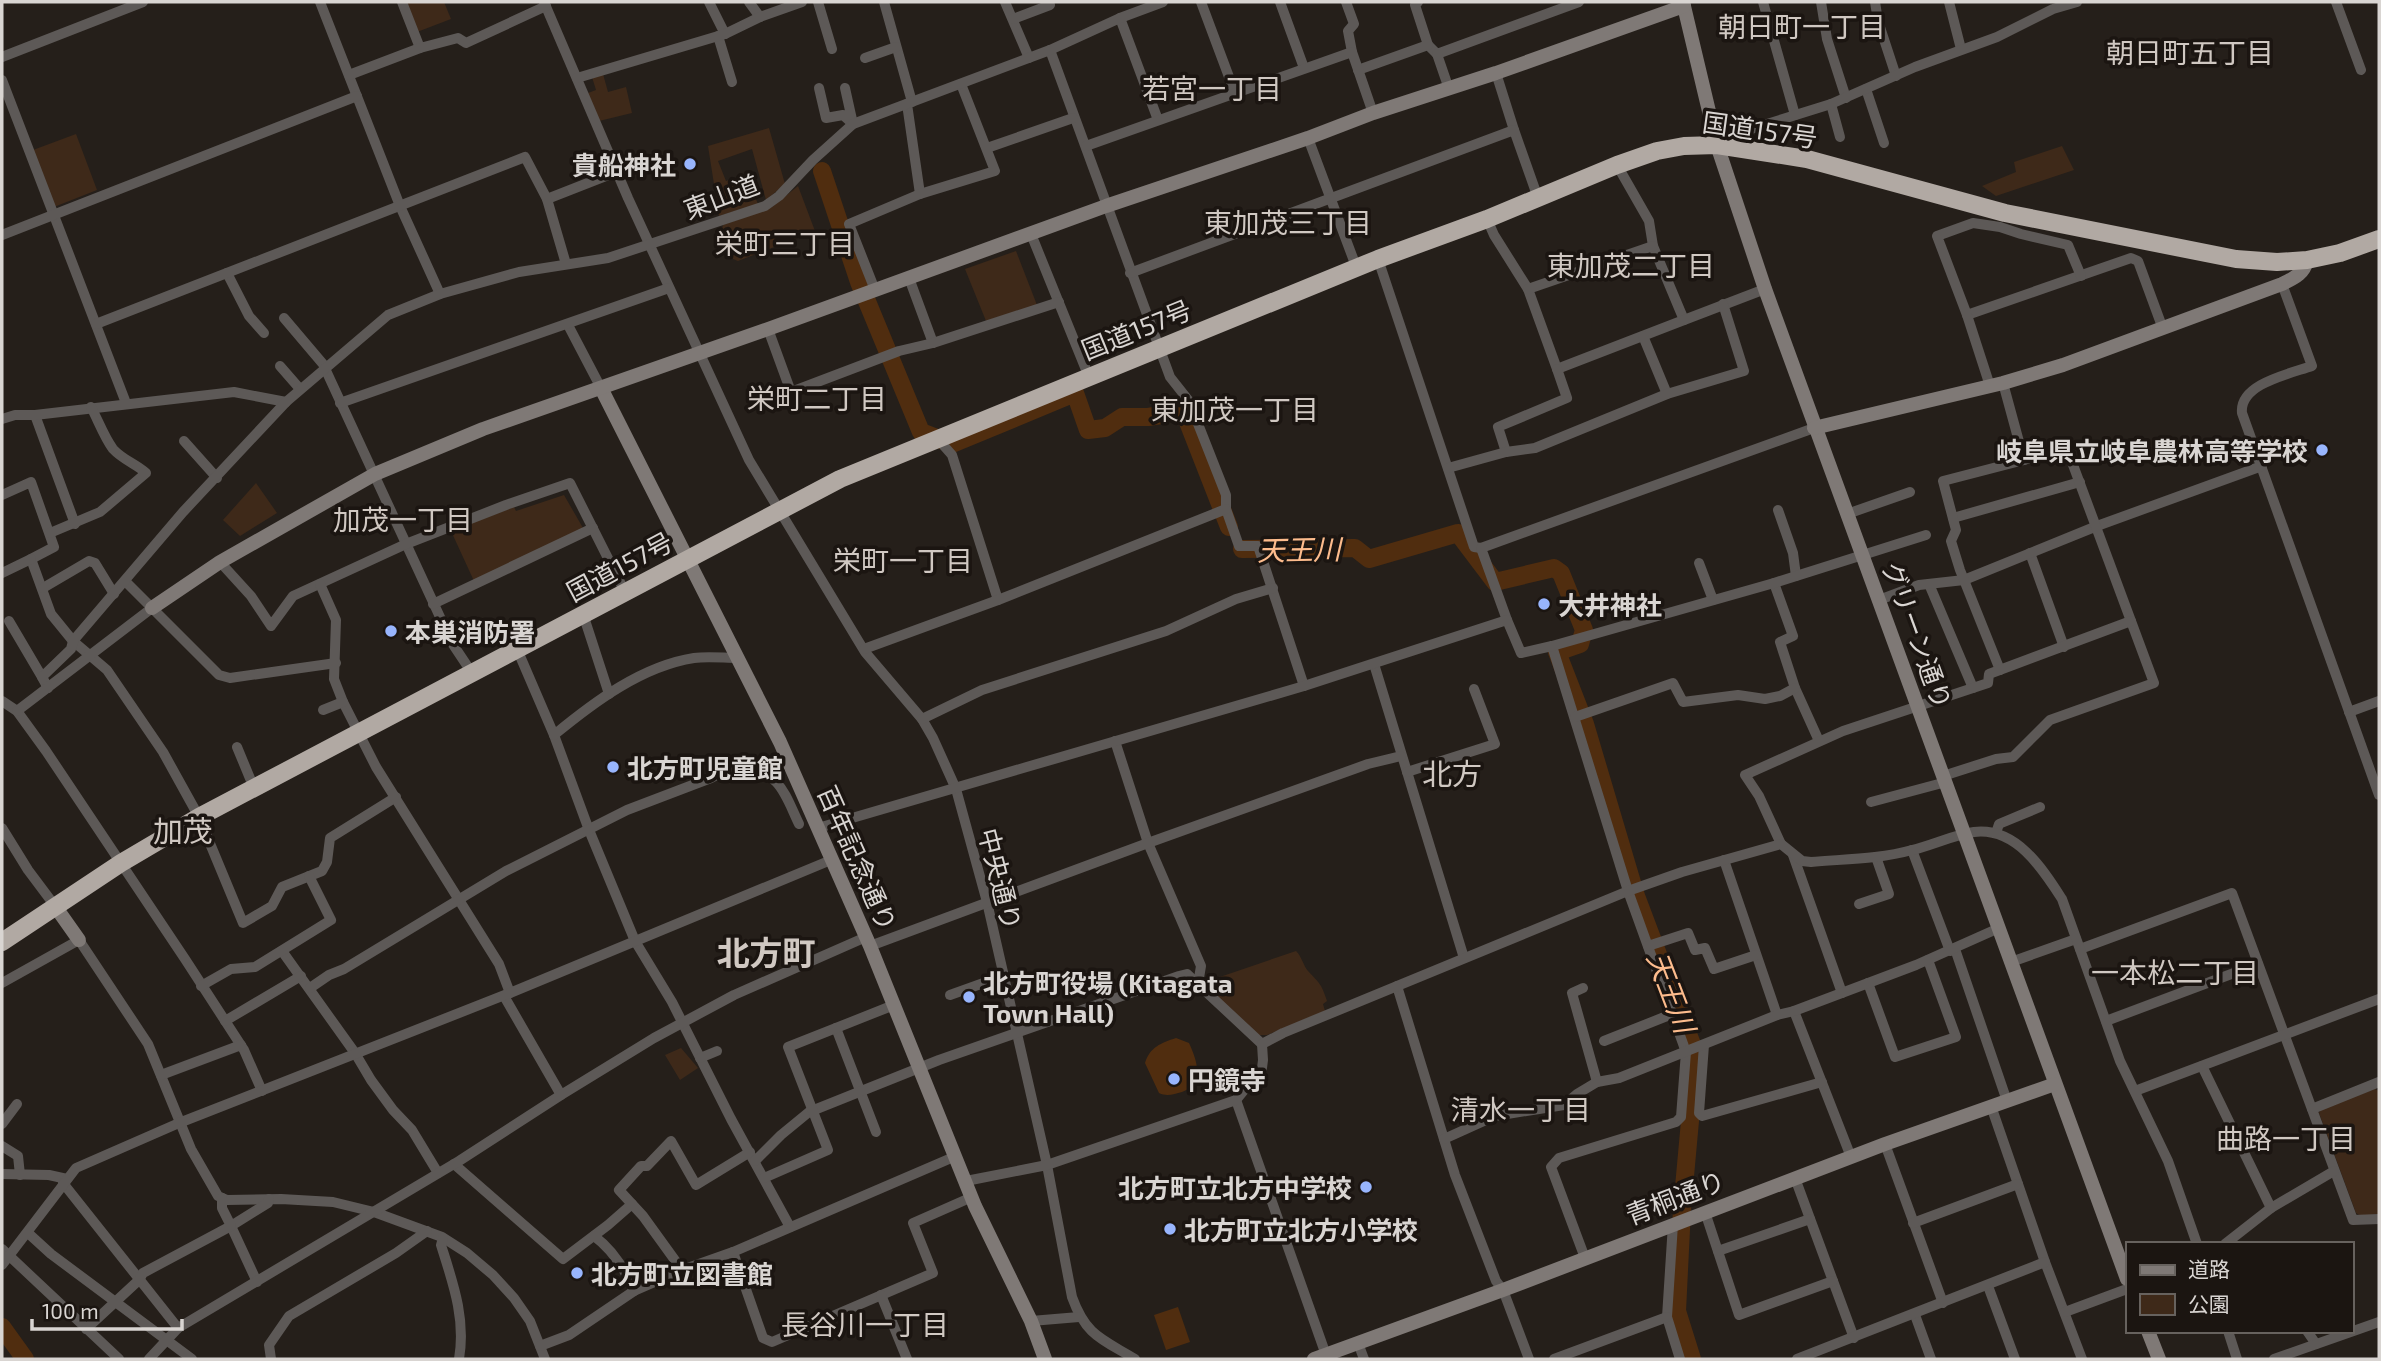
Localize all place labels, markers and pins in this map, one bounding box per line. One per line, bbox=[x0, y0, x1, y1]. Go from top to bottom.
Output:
place label: 貴船神社 bbox=[572, 149, 676, 180]
marker: 貴船神社 bbox=[682, 156, 698, 172]
place label: 岐阜県立岐阜農林高等学校 bbox=[1996, 435, 2308, 466]
marker: 岐阜県立岐阜農林高等学校 bbox=[2314, 442, 2330, 458]
place label: 大井神社 bbox=[1558, 589, 1662, 620]
marker: 大井神社 bbox=[1536, 596, 1552, 612]
place label: 本巣消防署 bbox=[405, 616, 535, 647]
marker: 本巣消防署 bbox=[383, 623, 399, 639]
place label: 北方町児童館 bbox=[627, 752, 783, 783]
marker: 北方町児童館 bbox=[605, 759, 621, 775]
place label: 北方町役場 (Kitagata Town Hall) bbox=[983, 967, 1233, 1028]
marker: 北方町役場 (Kitagata Town Hall) bbox=[961, 989, 977, 1005]
place label: 円鏡寺 bbox=[1188, 1064, 1266, 1095]
marker: 円鏡寺 bbox=[1166, 1071, 1182, 1087]
place label: 北方町立北方中学校 bbox=[1118, 1172, 1352, 1203]
marker: 北方町立北方中学校 bbox=[1358, 1179, 1374, 1195]
place label: 北方町立北方小学校 bbox=[1184, 1214, 1418, 1245]
marker: 北方町立北方小学校 bbox=[1162, 1221, 1178, 1237]
place label: 北方町立図書館 bbox=[591, 1258, 773, 1289]
marker: 北方町立図書館 bbox=[569, 1265, 585, 1281]

